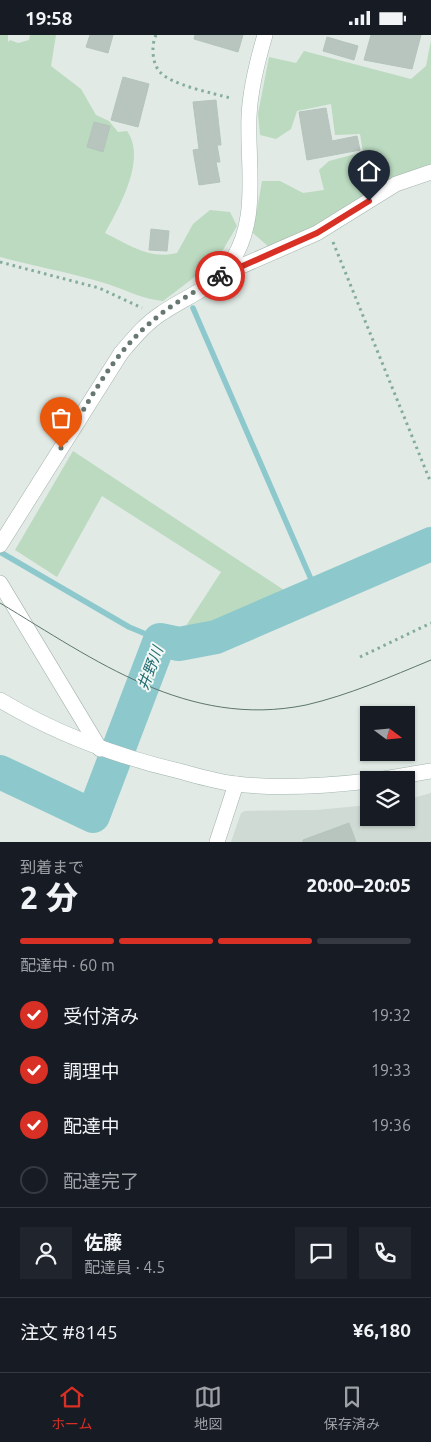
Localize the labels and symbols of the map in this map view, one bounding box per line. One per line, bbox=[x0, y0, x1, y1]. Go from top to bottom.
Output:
pin bbox=[348, 150, 390, 201]
courier bbox=[195, 251, 245, 301]
pin bbox=[40, 397, 82, 448]
water label: 井野川 bbox=[134, 642, 167, 692]
north arrow bbox=[360, 706, 415, 761]

